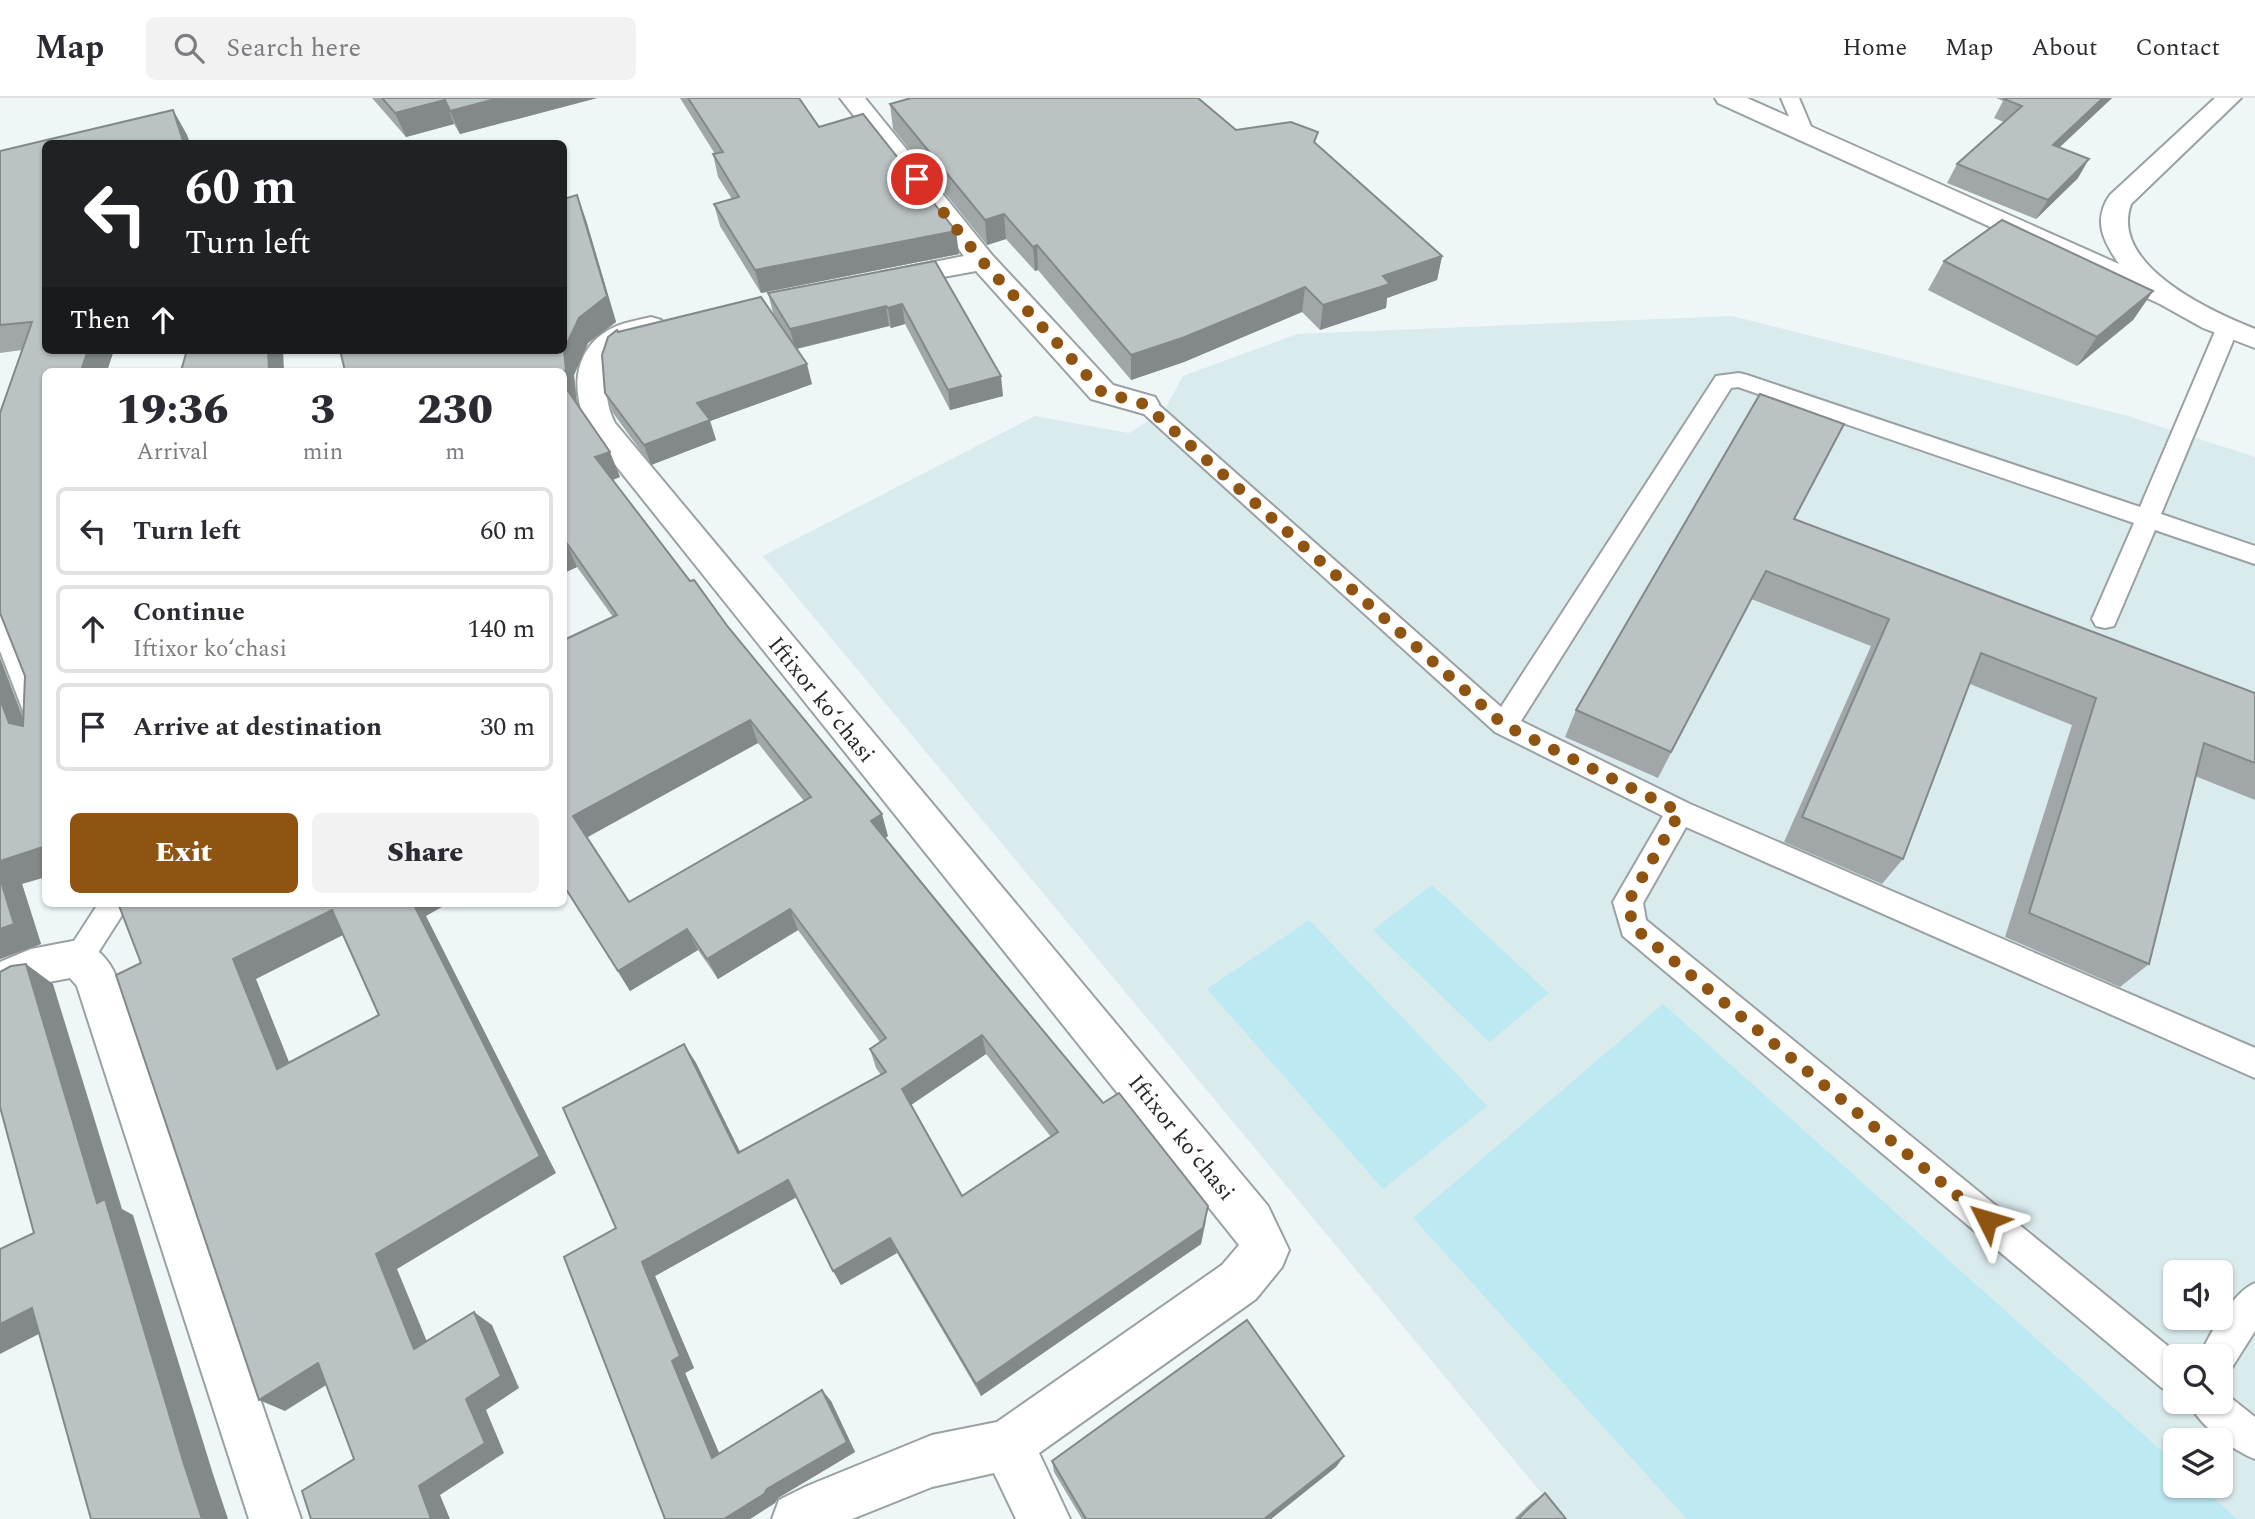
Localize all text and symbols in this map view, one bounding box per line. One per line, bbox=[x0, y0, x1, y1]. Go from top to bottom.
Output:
search box bbox=[146, 17, 636, 80]
text: Map bbox=[35, 23, 104, 73]
text: Search here bbox=[226, 28, 361, 68]
icon: search bbox=[170, 29, 208, 67]
text: Home bbox=[1842, 30, 1907, 66]
text: Map bbox=[1945, 30, 1993, 66]
text: About bbox=[2031, 30, 2097, 66]
text: Contact bbox=[2135, 30, 2220, 66]
pin bbox=[887, 149, 947, 209]
text: 60 m bbox=[185, 151, 296, 226]
icon: arrive bbox=[898, 160, 936, 198]
icon: left bbox=[70, 168, 161, 259]
text: Turn left bbox=[185, 219, 311, 268]
text: Then bbox=[70, 300, 130, 340]
icon: ahead bbox=[144, 301, 182, 339]
text: 19:36 bbox=[116, 379, 229, 442]
text: 3 bbox=[310, 379, 336, 442]
text: 230 bbox=[417, 379, 493, 442]
text: Arrival bbox=[137, 435, 208, 470]
text: min bbox=[303, 435, 343, 470]
text: m bbox=[445, 435, 465, 470]
text: Turn left bbox=[133, 511, 241, 551]
text: 60 m bbox=[480, 511, 535, 551]
icon: left bbox=[74, 512, 112, 550]
text: Continue bbox=[133, 592, 245, 632]
text: 140 m bbox=[467, 609, 535, 649]
icon: ahead bbox=[74, 610, 112, 648]
street label: Iftixor koʻchasi bbox=[759, 629, 883, 771]
text: Iftixor koʻchasi bbox=[133, 632, 287, 667]
text: Arrive at destination bbox=[133, 707, 382, 747]
text: 30 m bbox=[480, 707, 535, 747]
icon: arrive bbox=[74, 708, 112, 746]
button: Exit bbox=[70, 813, 298, 893]
button: Share bbox=[312, 813, 539, 893]
street label: Iftixor koʻchasi bbox=[1119, 1067, 1243, 1209]
position arrow bbox=[1950, 1183, 2024, 1257]
map controls bbox=[2163, 1260, 2233, 1498]
button: sound bbox=[2163, 1260, 2233, 1330]
button: search bbox=[2163, 1344, 2233, 1414]
button: layers bbox=[2163, 1428, 2233, 1498]

